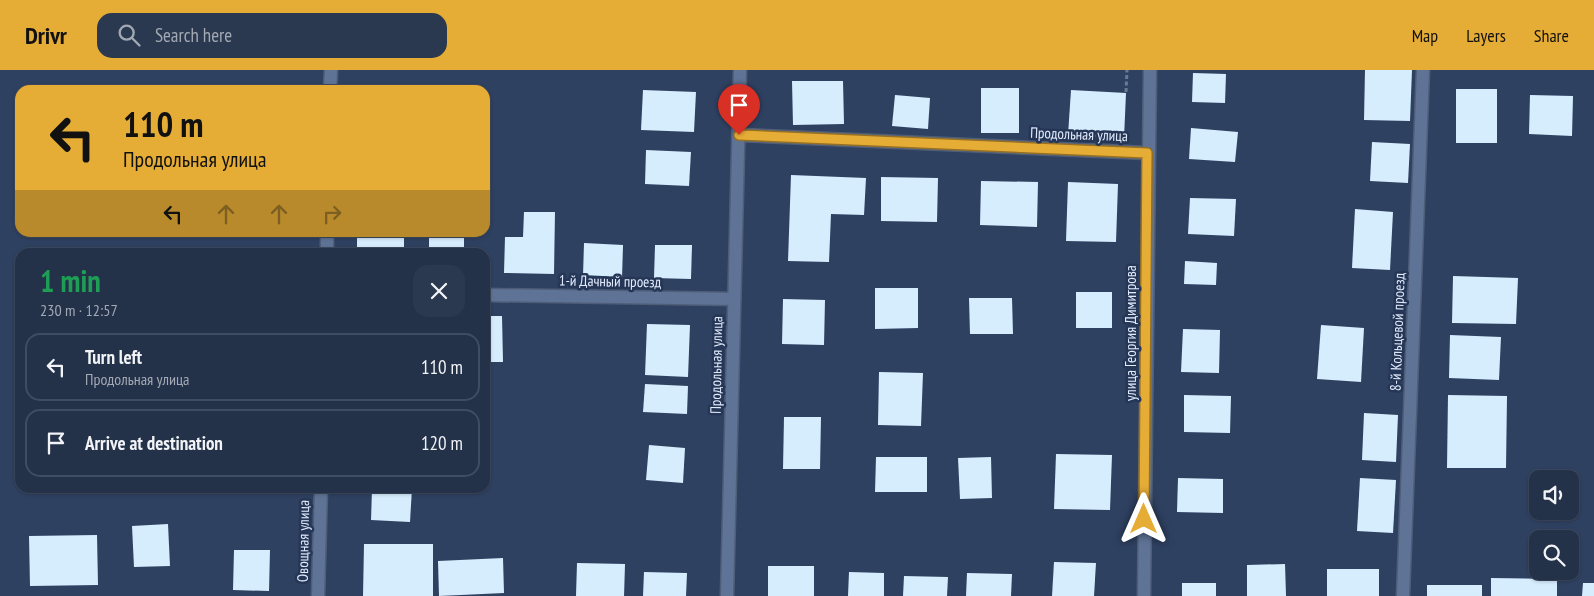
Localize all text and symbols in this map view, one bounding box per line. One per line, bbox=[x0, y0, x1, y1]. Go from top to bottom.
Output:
search box bbox=[97, 13, 447, 58]
text: Drivr bbox=[25, 20, 67, 51]
icon: search bbox=[115, 21, 143, 49]
text: Search here bbox=[155, 23, 232, 47]
text: Map bbox=[1412, 24, 1438, 47]
text: Layers bbox=[1466, 24, 1506, 47]
text: Share bbox=[1534, 24, 1569, 47]
pin bbox=[718, 84, 760, 135]
icon: arrive bbox=[725, 91, 753, 119]
text: 110 m bbox=[123, 101, 204, 147]
icon: left bbox=[40, 105, 105, 170]
street label: Продольная улица bbox=[1030, 123, 1128, 145]
text: Продольная улица bbox=[123, 145, 267, 173]
icon: left bbox=[159, 200, 187, 228]
icon: ahead bbox=[212, 200, 240, 228]
icon: ahead bbox=[265, 200, 293, 228]
icon: right bbox=[318, 200, 346, 228]
text: 1 min bbox=[40, 261, 101, 300]
button: close bbox=[413, 265, 465, 317]
street label: улица Георгия Димитрова bbox=[1121, 265, 1140, 401]
street label: 1-й Дачный проезд bbox=[559, 271, 662, 291]
street label: 8-й Кольцевой проезд bbox=[1385, 272, 1409, 392]
text: 230 m · 12:57 bbox=[40, 300, 118, 320]
street label: Продольная улица bbox=[706, 316, 726, 414]
text: Turn left bbox=[85, 345, 142, 369]
icon: left bbox=[42, 353, 70, 381]
text: 110 m bbox=[421, 355, 463, 379]
text: Продольная улица bbox=[85, 369, 189, 389]
icon: arrive bbox=[42, 429, 70, 457]
text: Arrive at destination bbox=[85, 431, 223, 455]
text: 120 m bbox=[421, 431, 463, 455]
map controls bbox=[1529, 470, 1579, 580]
button: sound bbox=[1529, 470, 1579, 520]
position arrow bbox=[1117, 492, 1169, 544]
street label: Овощная улица bbox=[293, 500, 313, 582]
button: search bbox=[1529, 530, 1579, 580]

